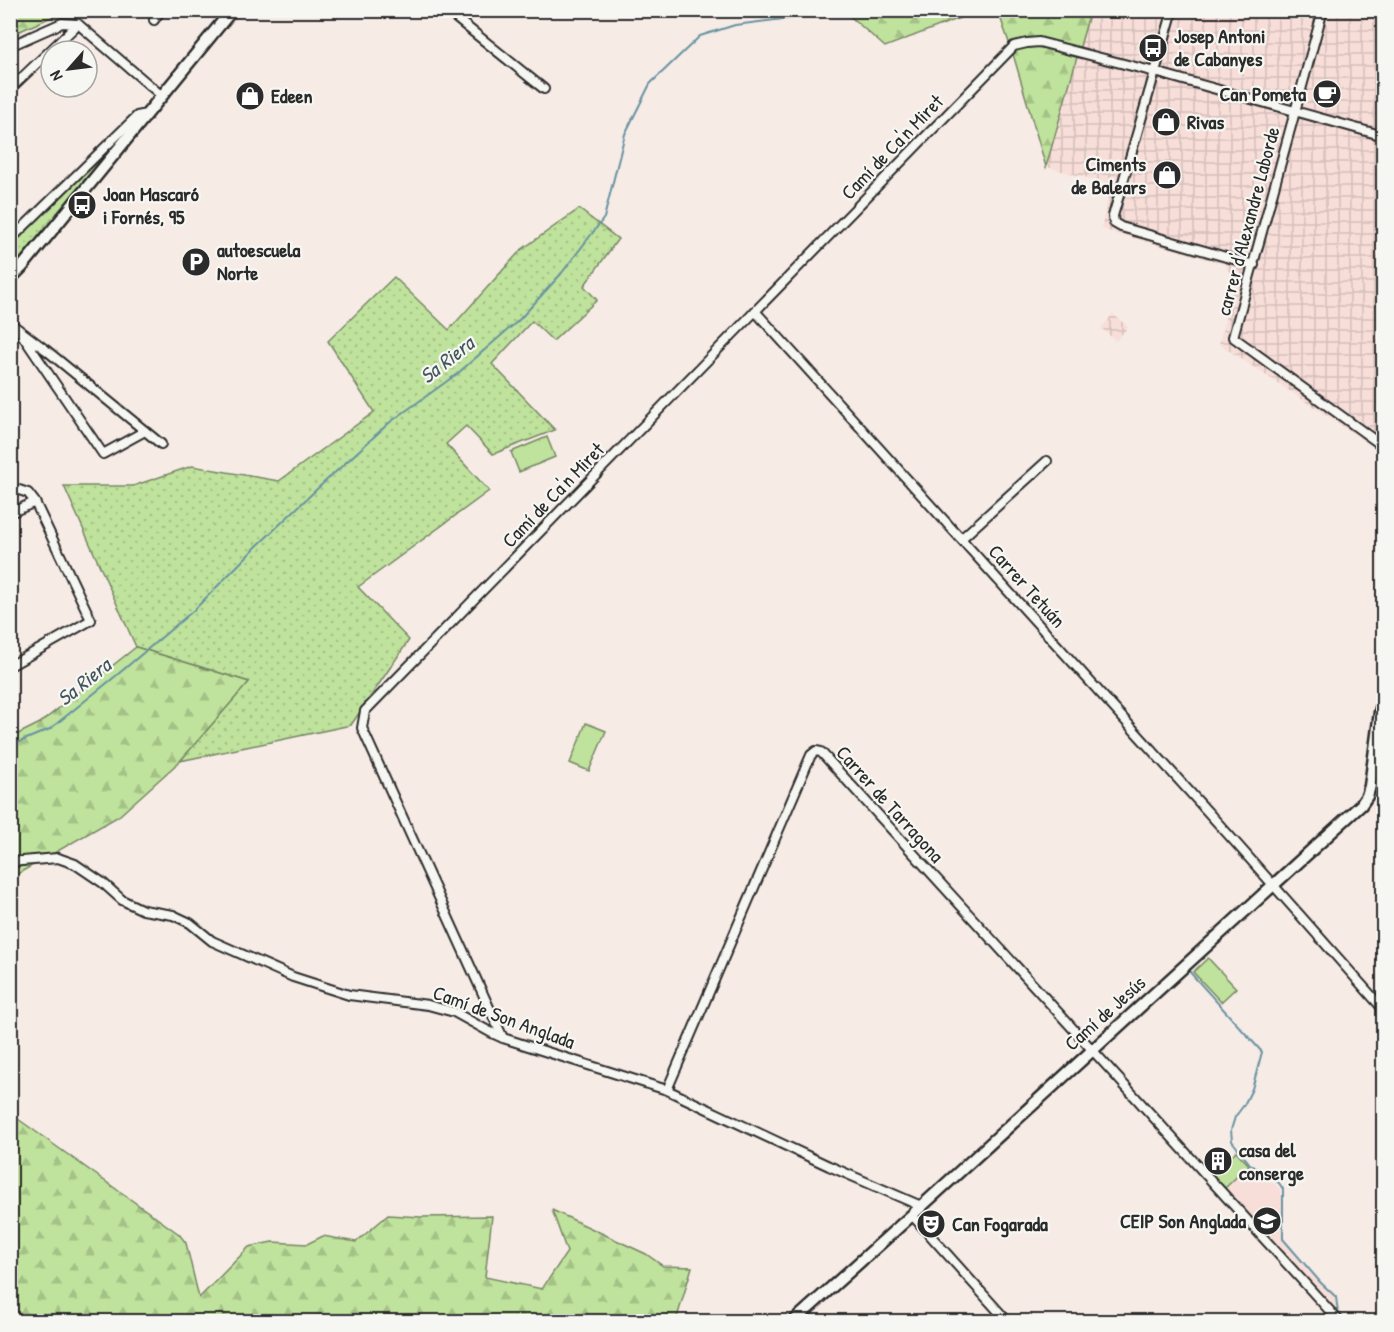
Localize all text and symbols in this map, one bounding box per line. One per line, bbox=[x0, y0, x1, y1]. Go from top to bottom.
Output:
place label: Josep Antoni de Cabanyes bbox=[1174, 22, 1266, 73]
bus stop icon: Josep Antoni de Cabanyes bbox=[1137, 32, 1169, 64]
north arrow bbox=[39, 39, 99, 99]
text: N bbox=[44, 67, 67, 85]
cafe icon: Can Pometa bbox=[1311, 78, 1343, 110]
shop icon: Edeen bbox=[234, 80, 266, 112]
place label: Can Pometa bbox=[1220, 80, 1306, 107]
place label: Edeen bbox=[271, 82, 313, 109]
street label: Camí de Ca'n Miret bbox=[835, 87, 950, 205]
shop icon: Rivas bbox=[1150, 106, 1182, 138]
place label: Rivas bbox=[1187, 108, 1224, 135]
street label: carrer d'Alexandre Laborde bbox=[1209, 123, 1286, 318]
place label: Ciments de Balears bbox=[1071, 150, 1146, 200]
shop icon: Ciments de Balears bbox=[1151, 159, 1183, 191]
place label: Joan Mascaró i Fornés, 95 bbox=[103, 180, 199, 230]
bus stop icon: Joan Mascaró i Fornés, 95 bbox=[66, 189, 98, 221]
place label: autoescuela Norte bbox=[217, 236, 300, 286]
parking icon: autoescuela Norte bbox=[180, 246, 212, 278]
water label: Sa Riera bbox=[413, 328, 482, 390]
street label: Camí de Ca'n Miret bbox=[496, 435, 611, 553]
street label: Carrer Tetuán bbox=[983, 538, 1072, 633]
water label: Sa Riera bbox=[51, 649, 119, 712]
street label: Carrer de Tarragona bbox=[830, 739, 950, 868]
street label: Camí de Jesús bbox=[1058, 969, 1151, 1056]
street label: Camí de Son Anglada bbox=[429, 978, 579, 1055]
place label: casa del conserge bbox=[1239, 1136, 1304, 1187]
building icon: casa del conserge bbox=[1202, 1145, 1234, 1177]
school or university icon: CEIP Son Anglada bbox=[1251, 1205, 1283, 1237]
place label: CEIP Son Anglada bbox=[1120, 1207, 1246, 1235]
theatre icon: Can Fogarada bbox=[915, 1208, 947, 1240]
place label: Can Fogarada bbox=[952, 1210, 1048, 1238]

